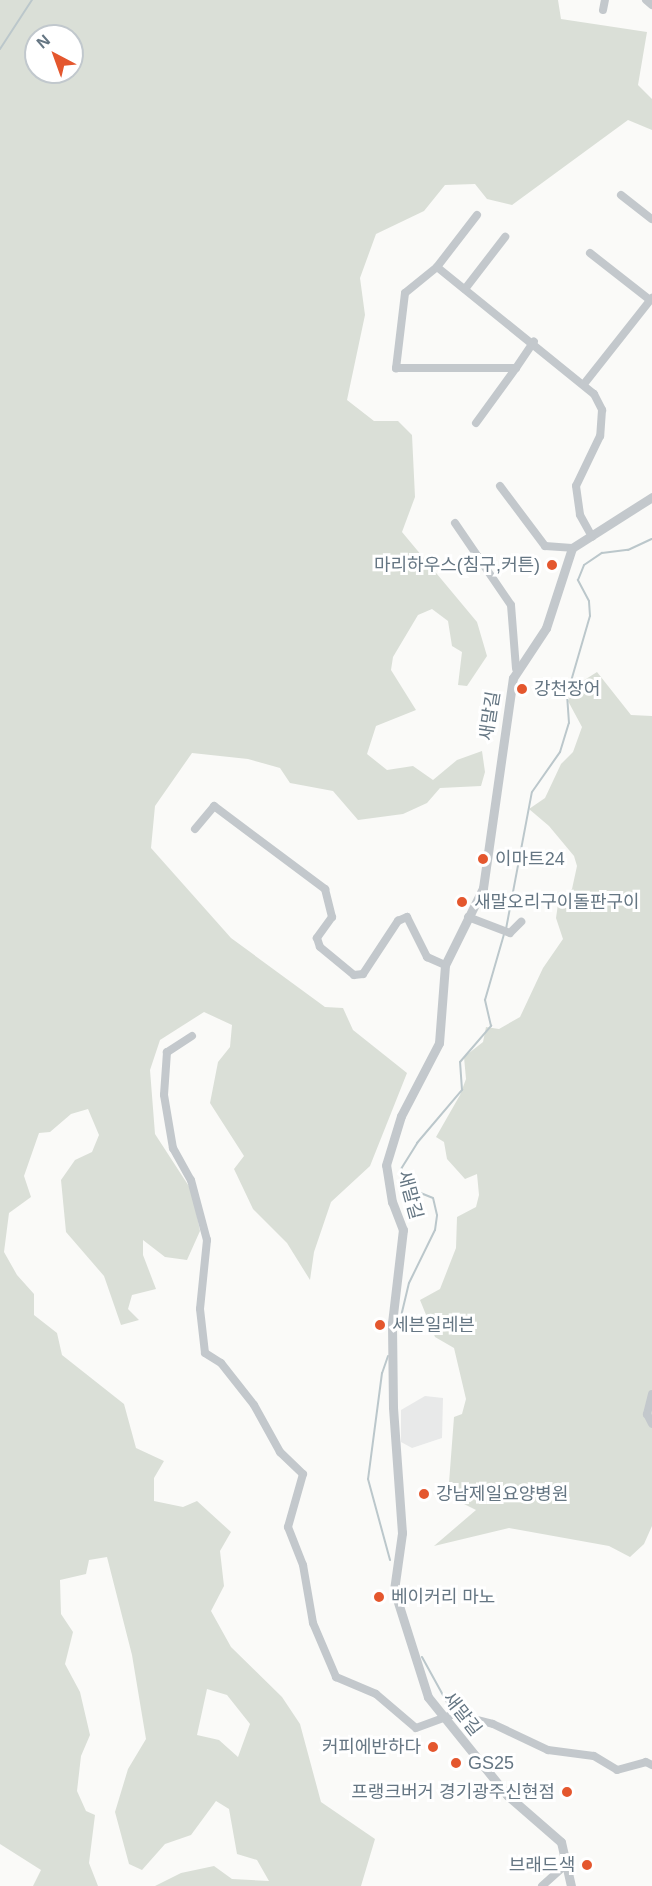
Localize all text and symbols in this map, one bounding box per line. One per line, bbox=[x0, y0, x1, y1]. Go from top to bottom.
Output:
north arrow bbox=[24, 24, 84, 84]
text: N bbox=[33, 31, 53, 52]
place label: 마리하우스(침구,커튼) bbox=[374, 554, 540, 576]
marker: 마리하우스(침구,커튼) bbox=[545, 558, 559, 572]
place label: 강천장어 bbox=[534, 678, 600, 700]
marker: 강천장어 bbox=[515, 682, 529, 696]
street label: 새말길 bbox=[475, 690, 505, 742]
place label: 이마트24 bbox=[495, 848, 565, 870]
marker: 이마트24 bbox=[476, 852, 490, 866]
place label: 새말오리구이돌판구이 bbox=[474, 891, 640, 913]
marker: 새말오리구이돌판구이 bbox=[455, 895, 469, 909]
street label: 새말길 bbox=[393, 1168, 427, 1222]
place label: 세븐일레븐 bbox=[392, 1314, 475, 1336]
marker: 세븐일레븐 bbox=[373, 1318, 387, 1332]
place label: 강남제일요양병원 bbox=[436, 1483, 568, 1505]
marker: 강남제일요양병원 bbox=[417, 1487, 431, 1501]
place label: 베이커리 마노 bbox=[391, 1586, 495, 1608]
marker: 베이커리 마노 bbox=[372, 1590, 386, 1604]
street label: 새말길 bbox=[438, 1688, 486, 1740]
place label: 커피에반하다 bbox=[322, 1736, 421, 1758]
marker: 커피에반하다 bbox=[426, 1740, 440, 1754]
place label: GS25 bbox=[468, 1752, 514, 1774]
marker: GS25 bbox=[449, 1756, 463, 1770]
place label: 프랭크버거 경기광주신현점 bbox=[351, 1781, 555, 1803]
marker: 프랭크버거 경기광주신현점 bbox=[560, 1785, 574, 1799]
place label: 브래드색 bbox=[509, 1854, 575, 1876]
marker: 브래드색 bbox=[580, 1858, 594, 1872]

